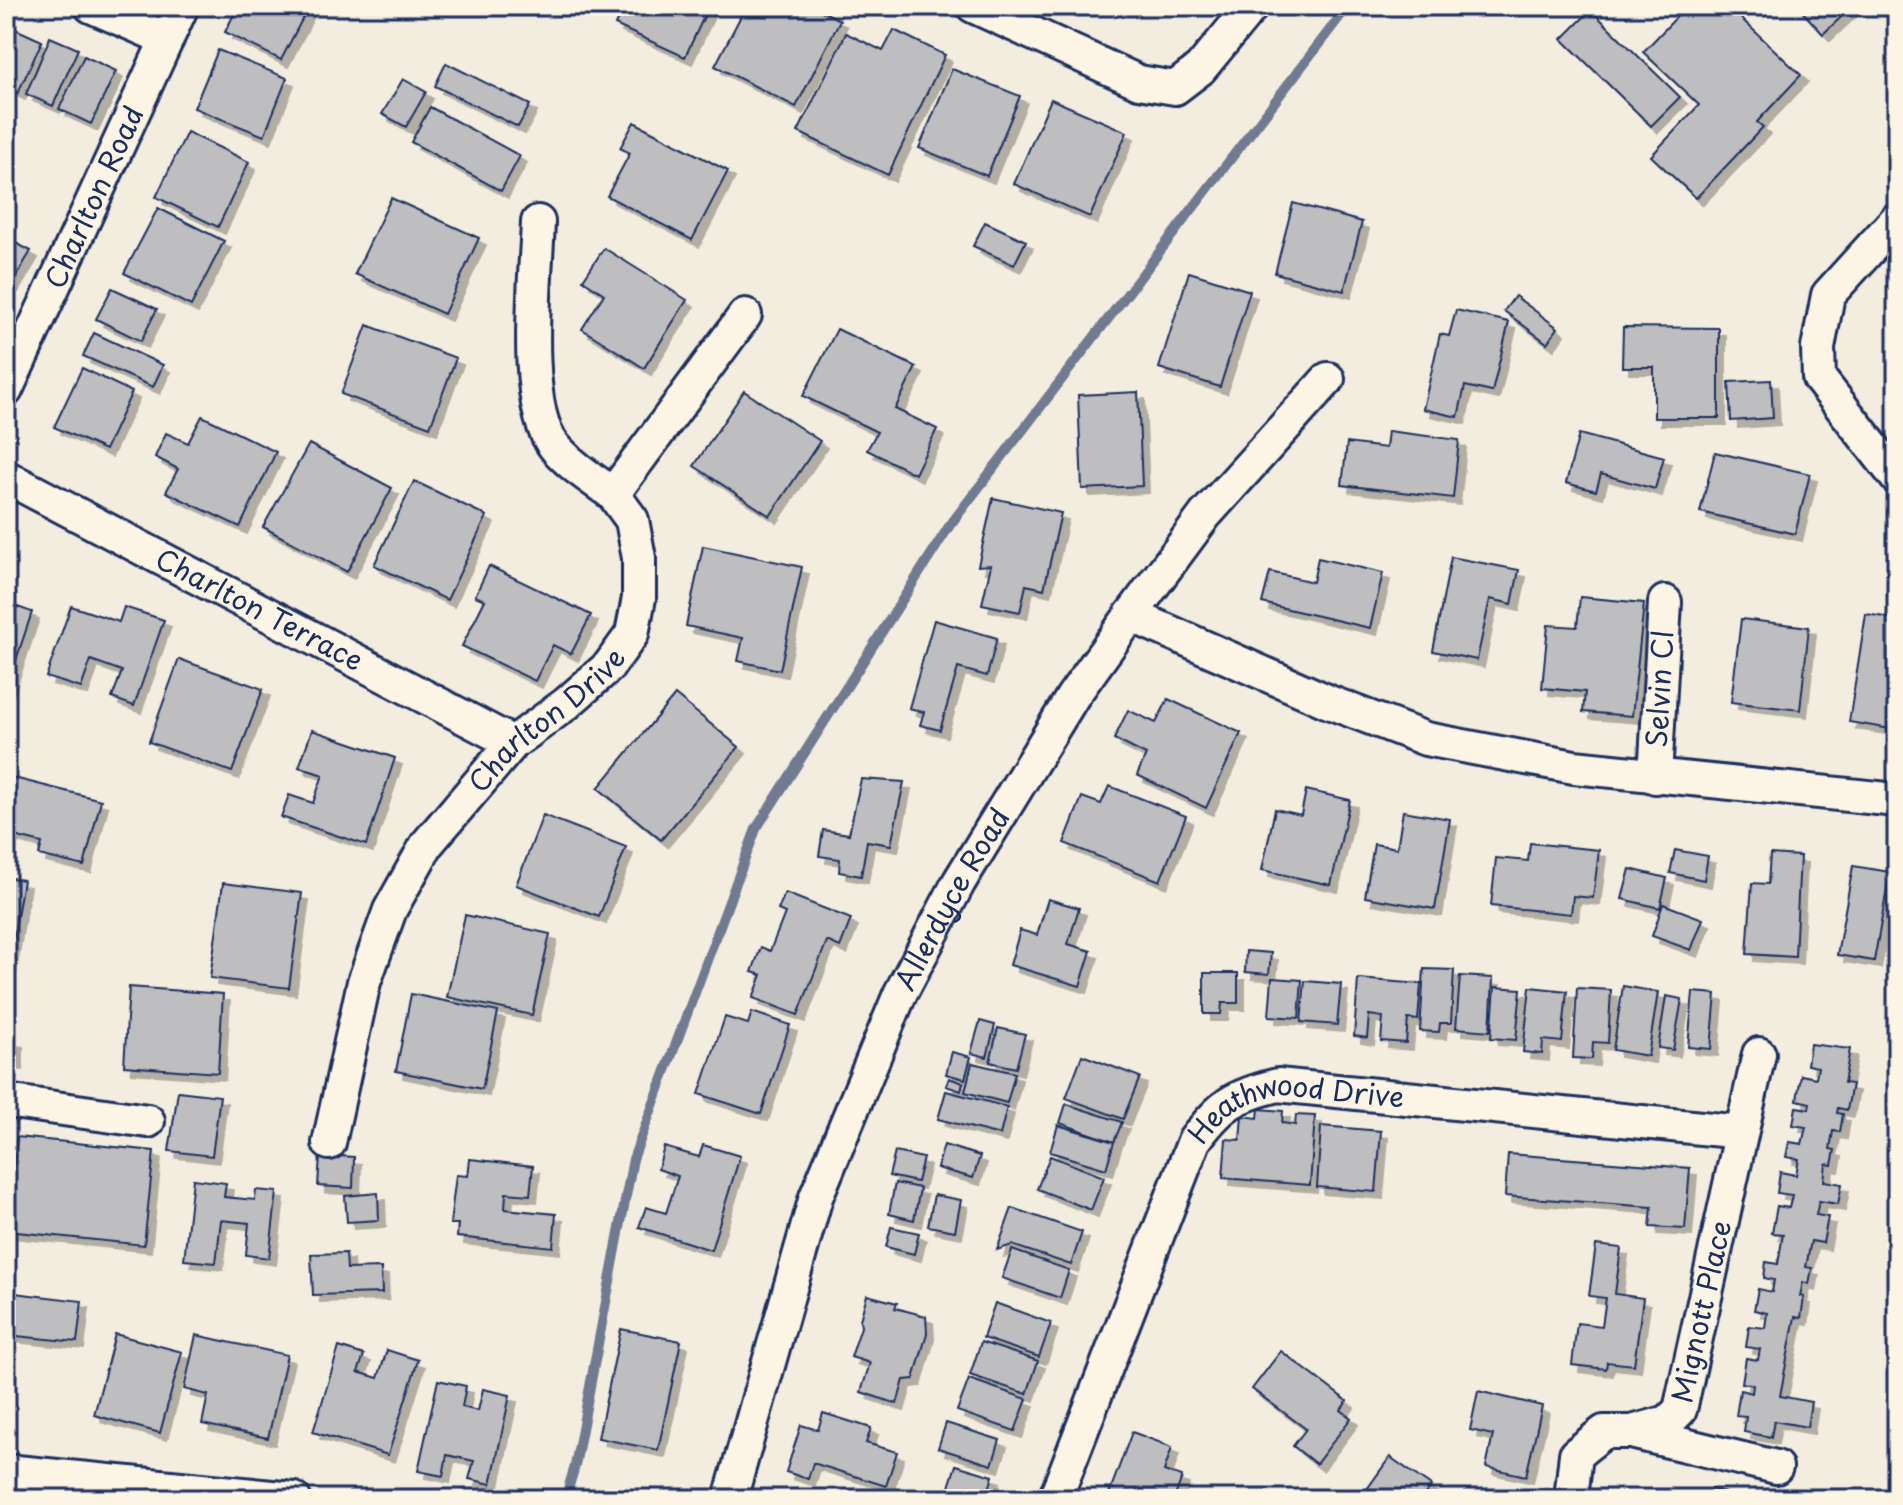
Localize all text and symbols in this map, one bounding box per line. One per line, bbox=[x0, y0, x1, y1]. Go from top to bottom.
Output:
street label: Charlton Road bbox=[32, 98, 154, 295]
street label: Charlton Terrace bbox=[148, 536, 371, 681]
street label: Selvin Cl bbox=[1634, 629, 1683, 749]
street label: Charlton Drive bbox=[457, 639, 635, 801]
street label: Allerdyce Road bbox=[883, 799, 1020, 997]
street label: Heathwood Drive bbox=[1177, 1062, 1406, 1152]
street label: Mignott Place bbox=[1659, 1216, 1741, 1407]

